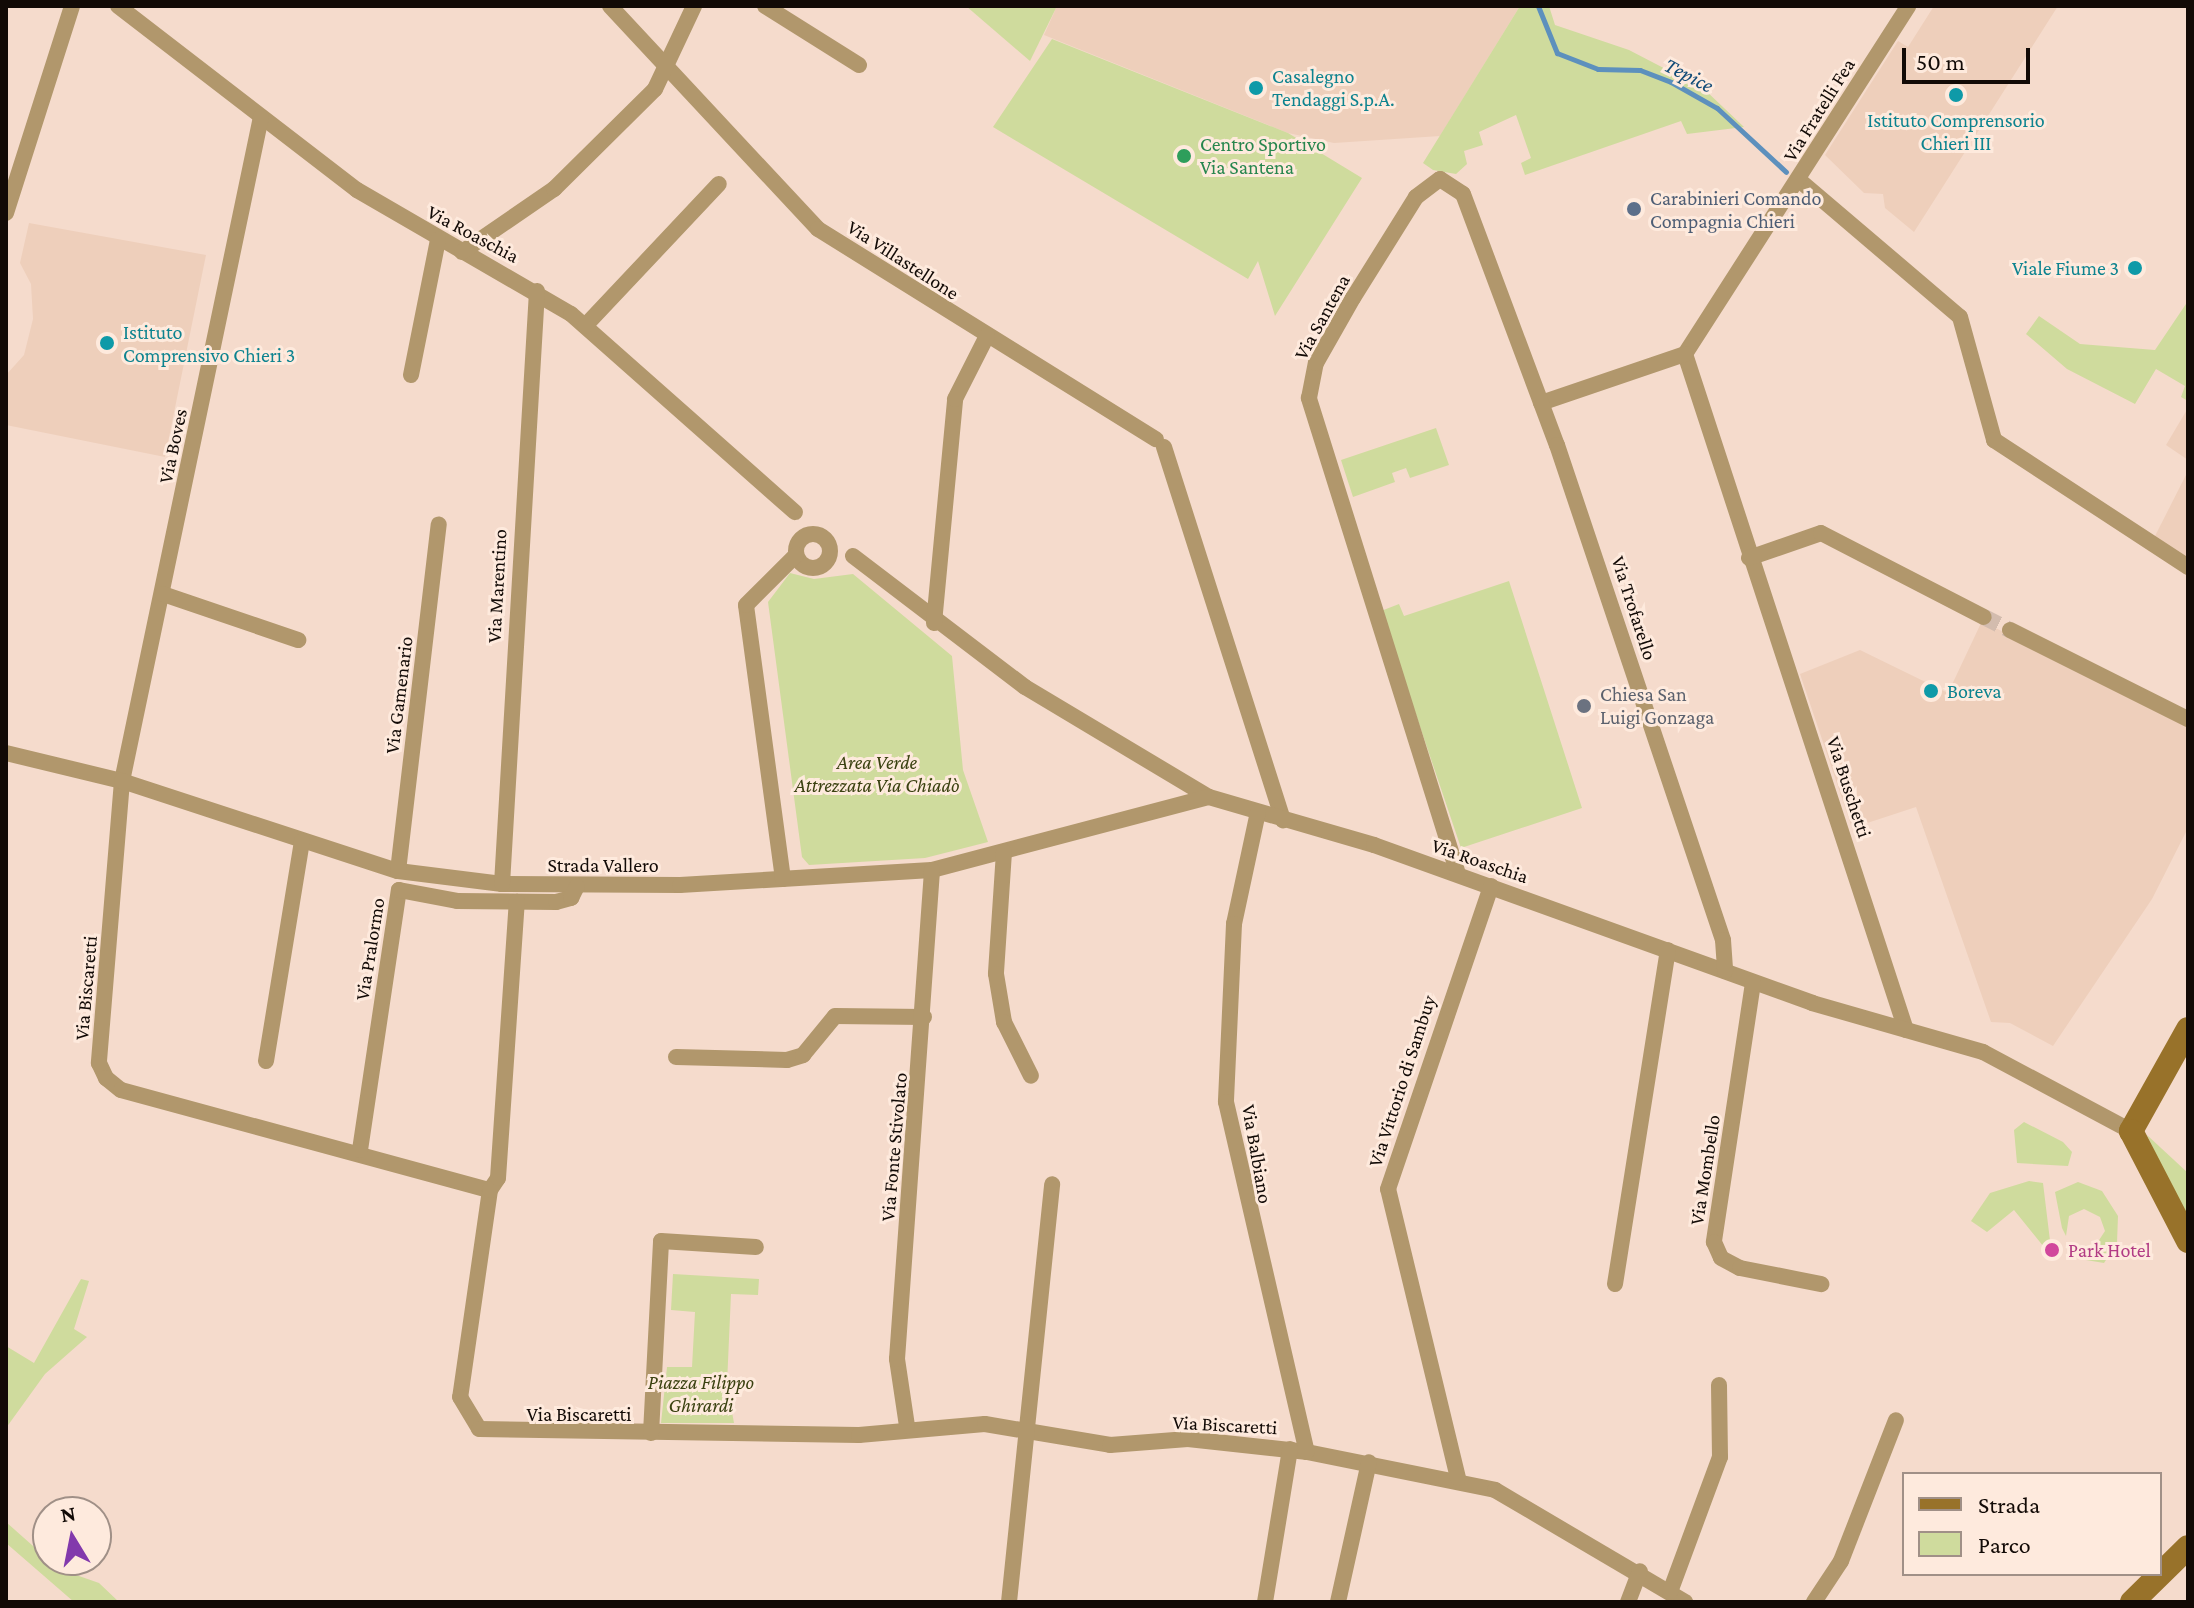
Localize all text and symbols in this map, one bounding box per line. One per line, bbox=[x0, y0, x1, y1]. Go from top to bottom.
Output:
scale bar bbox=[1906, 32, 2034, 82]
text: 50 m bbox=[1916, 48, 1965, 75]
water label: Tepice bbox=[1660, 51, 1718, 99]
street label: Via Fratelli Fea bbox=[1778, 54, 1860, 166]
place label: Casalegno Tendaggi S.p.A. bbox=[1272, 64, 1394, 111]
marker: Casalegno Tendaggi S.p.A. bbox=[1247, 79, 1265, 97]
marker: Istituto Comprensorio Chieri III bbox=[1947, 86, 1965, 104]
place label: Istituto Comprensorio Chieri III bbox=[1867, 108, 2045, 155]
place label: Centro Sportivo Via Santena bbox=[1200, 132, 1326, 179]
marker: Centro Sportivo Via Santena bbox=[1175, 147, 1193, 165]
place label: Carabinieri Comando Compagnia Chieri bbox=[1650, 186, 1821, 233]
street label: Via Roaschia bbox=[423, 200, 523, 268]
marker: Carabinieri Comando Compagnia Chieri bbox=[1625, 200, 1643, 218]
street label: Via Villastellone bbox=[843, 215, 963, 305]
place label: Viale Fiume 3 bbox=[2012, 256, 2119, 280]
marker: Viale Fiume 3 bbox=[2126, 259, 2144, 277]
street label: Via Santena bbox=[1289, 270, 1355, 364]
place label: Istituto Comprensivo Chieri 3 bbox=[123, 320, 295, 367]
marker: Istituto Comprensivo Chieri 3 bbox=[98, 334, 116, 352]
street label: Via Boves bbox=[153, 406, 193, 486]
street label: Via Marentino bbox=[482, 528, 512, 644]
street label: Via Trofarello bbox=[1606, 553, 1662, 663]
street label: Via Gamenario bbox=[380, 635, 418, 755]
place label: Boreva bbox=[1947, 679, 2002, 703]
place label: Chiesa San Luigi Gonzaga bbox=[1600, 682, 1714, 729]
marker: Boreva bbox=[1922, 682, 1940, 700]
marker: Chiesa San Luigi Gonzaga bbox=[1575, 697, 1593, 715]
street label: Via Buschetti bbox=[1821, 733, 1877, 841]
park label: Area Verde Attrezzata Via Chiadò bbox=[795, 751, 959, 798]
street label: Via Roaschia bbox=[1429, 833, 1531, 889]
street label: Strada Vallero bbox=[547, 853, 659, 877]
street label: Via Pralormo bbox=[350, 896, 390, 1002]
street label: Via Biscaretti bbox=[69, 935, 103, 1041]
street label: Via Vittorio di Sambuy bbox=[1363, 992, 1441, 1170]
street label: Via Fonte Stivolato bbox=[876, 1071, 912, 1223]
street label: Via Balbiano bbox=[1236, 1103, 1278, 1205]
street label: Via Mombello bbox=[1684, 1113, 1726, 1227]
place label: Park Hotel bbox=[2068, 1238, 2151, 1262]
marker: Park Hotel bbox=[2043, 1241, 2061, 1259]
park label: Piazza Filippo Ghirardi bbox=[648, 1371, 754, 1418]
street label: Via Biscaretti bbox=[527, 1402, 631, 1426]
street label: Via Biscaretti bbox=[1172, 1410, 1278, 1440]
legend bbox=[1902, 1472, 2162, 1576]
text: Strada bbox=[1978, 1491, 2040, 1518]
north arrow bbox=[32, 1496, 112, 1576]
text: N bbox=[59, 1500, 78, 1527]
text: Parco bbox=[1978, 1531, 2031, 1558]

